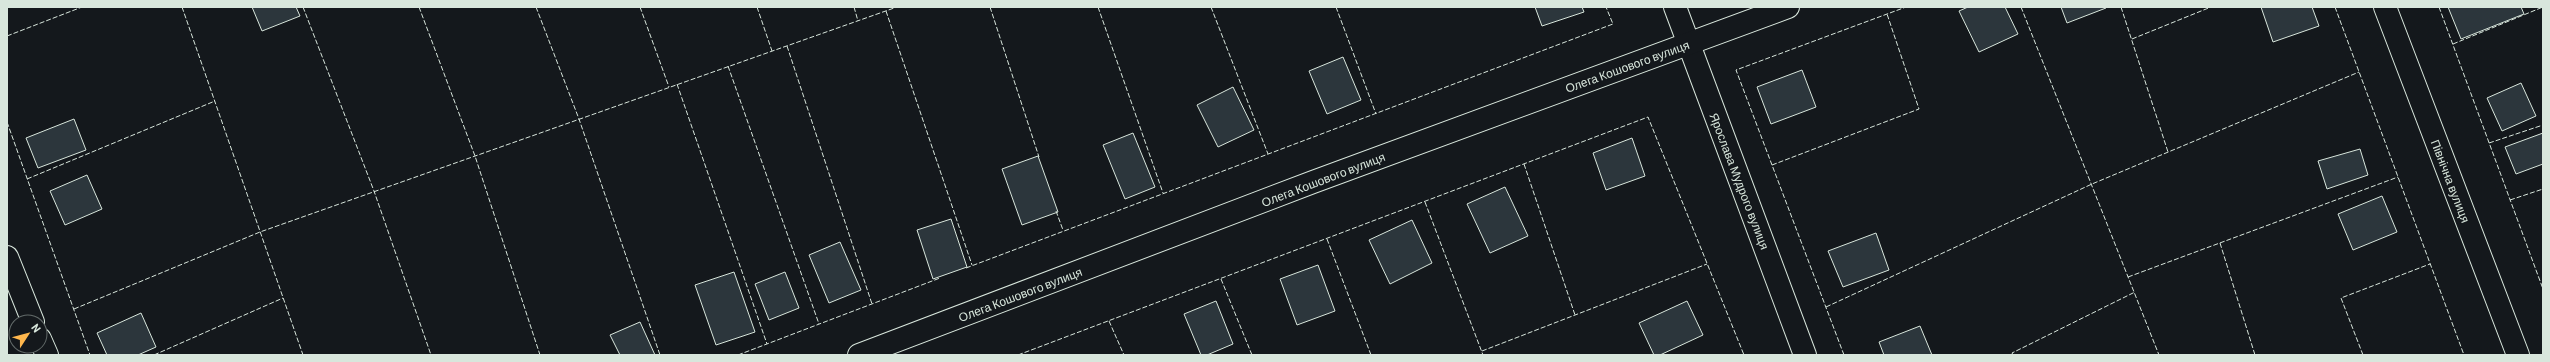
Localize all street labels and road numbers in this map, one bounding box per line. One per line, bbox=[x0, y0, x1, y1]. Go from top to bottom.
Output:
street label: Олега Кошового вулиця bbox=[1563, 37, 1691, 96]
street label: Ярослава Мудрого вулиця bbox=[1707, 111, 1773, 252]
street label: Північна вулиця bbox=[2428, 137, 2473, 225]
street label: Олега Кошового вулиця bbox=[1259, 149, 1387, 210]
street label: Олега Кошового вулиця bbox=[956, 264, 1084, 325]

